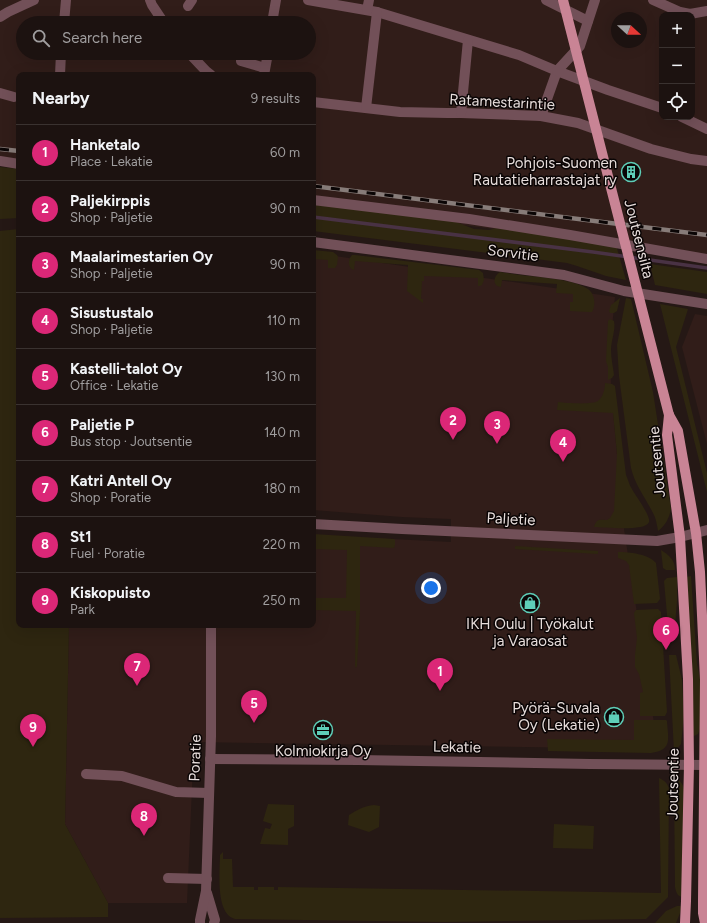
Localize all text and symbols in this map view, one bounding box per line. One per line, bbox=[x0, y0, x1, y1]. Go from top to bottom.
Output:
north arrow bbox=[611, 12, 647, 48]
map controls bbox=[659, 12, 695, 120]
button: + bbox=[659, 12, 695, 48]
search box bbox=[16, 16, 316, 60]
icon: search bbox=[30, 27, 52, 49]
text: Search here bbox=[62, 29, 142, 47]
button: − bbox=[659, 48, 695, 84]
button: locate bbox=[659, 84, 695, 120]
text: Nearby bbox=[32, 88, 90, 108]
street label: Ratamestarintie bbox=[449, 90, 555, 114]
text: 9 results bbox=[251, 91, 300, 106]
text: Hanketalo bbox=[70, 136, 140, 154]
text: 1 bbox=[42, 145, 48, 160]
text: 60 m bbox=[270, 145, 300, 160]
text: Place · Lekatie bbox=[70, 154, 153, 169]
place label: Pohjois-Suomen Rautatieharrastajat ry bbox=[473, 154, 617, 189]
building icon: Pohjois-Suomen Rautatieharrastajat ry bbox=[620, 161, 642, 183]
text: Paljekirppis bbox=[70, 192, 150, 210]
street label: Joutsensilta bbox=[620, 197, 658, 281]
text: 2 bbox=[41, 201, 49, 216]
text: 90 m bbox=[270, 201, 300, 216]
text: Shop · Paljetie bbox=[70, 210, 153, 225]
street label: Sorvitie bbox=[486, 241, 540, 265]
text: Maalarimestarien Oy bbox=[70, 248, 213, 266]
text: 3 bbox=[41, 257, 49, 272]
text: 90 m bbox=[270, 257, 300, 272]
text: Shop · Paljetie bbox=[70, 266, 153, 281]
text: Sisustustalo bbox=[70, 304, 153, 322]
text: 4 bbox=[41, 313, 49, 328]
text: 110 m bbox=[267, 313, 300, 328]
text: Shop · Paljetie bbox=[70, 322, 153, 337]
text: Kastelli-talot Oy bbox=[70, 360, 183, 378]
text: 5 bbox=[41, 369, 49, 384]
text: 130 m bbox=[265, 369, 300, 384]
text: Office · Lekatie bbox=[70, 378, 158, 393]
pin: 2 bbox=[440, 407, 466, 440]
pin: 3 bbox=[484, 411, 510, 444]
text: Paljetie P bbox=[70, 416, 134, 434]
text: 6 bbox=[41, 425, 49, 440]
text: 140 m bbox=[264, 425, 300, 440]
street label: Joutsentie bbox=[645, 426, 669, 498]
pin: 4 bbox=[550, 429, 576, 462]
text: Bus stop · Joutsentie bbox=[70, 434, 192, 449]
text: Katri Antell Oy bbox=[70, 472, 172, 490]
text: 7 bbox=[41, 481, 49, 496]
text: 180 m bbox=[264, 481, 300, 496]
text: Shop · Poratie bbox=[70, 490, 151, 505]
street label: Paljetie bbox=[486, 509, 536, 529]
text: St1 bbox=[70, 528, 91, 546]
text: 8 bbox=[41, 537, 49, 552]
text: 220 m bbox=[263, 537, 300, 552]
text: Fuel · Poratie bbox=[70, 546, 145, 561]
your location bbox=[421, 578, 441, 598]
text: Kiskopuisto bbox=[70, 584, 150, 602]
shop icon: IKH Oulu | Työkalut ja Varaosat bbox=[519, 592, 541, 614]
text: 9 bbox=[41, 593, 49, 608]
text: 250 m bbox=[263, 593, 300, 608]
text: Park bbox=[70, 602, 95, 617]
place label: IKH Oulu | Työkalut ja Varaosat bbox=[466, 615, 594, 650]
pin: 6 bbox=[653, 617, 679, 650]
pin: 7 bbox=[124, 653, 150, 686]
pin: 1 bbox=[427, 658, 453, 691]
pin: 5 bbox=[241, 690, 267, 723]
place label: Pyörä-Suvala Oy (Lekatie) bbox=[512, 699, 600, 734]
shop icon: Pyörä-Suvala Oy (Lekatie) bbox=[603, 706, 625, 728]
pin: 9 bbox=[20, 714, 46, 747]
office icon: Kolmiokirja Oy bbox=[312, 719, 334, 741]
street label: Poratie bbox=[185, 734, 205, 782]
street label: Lekatie bbox=[433, 738, 481, 756]
place label: Kolmiokirja Oy bbox=[275, 742, 371, 760]
street label: Joutsentie bbox=[663, 748, 683, 820]
pin: 8 bbox=[131, 803, 157, 836]

